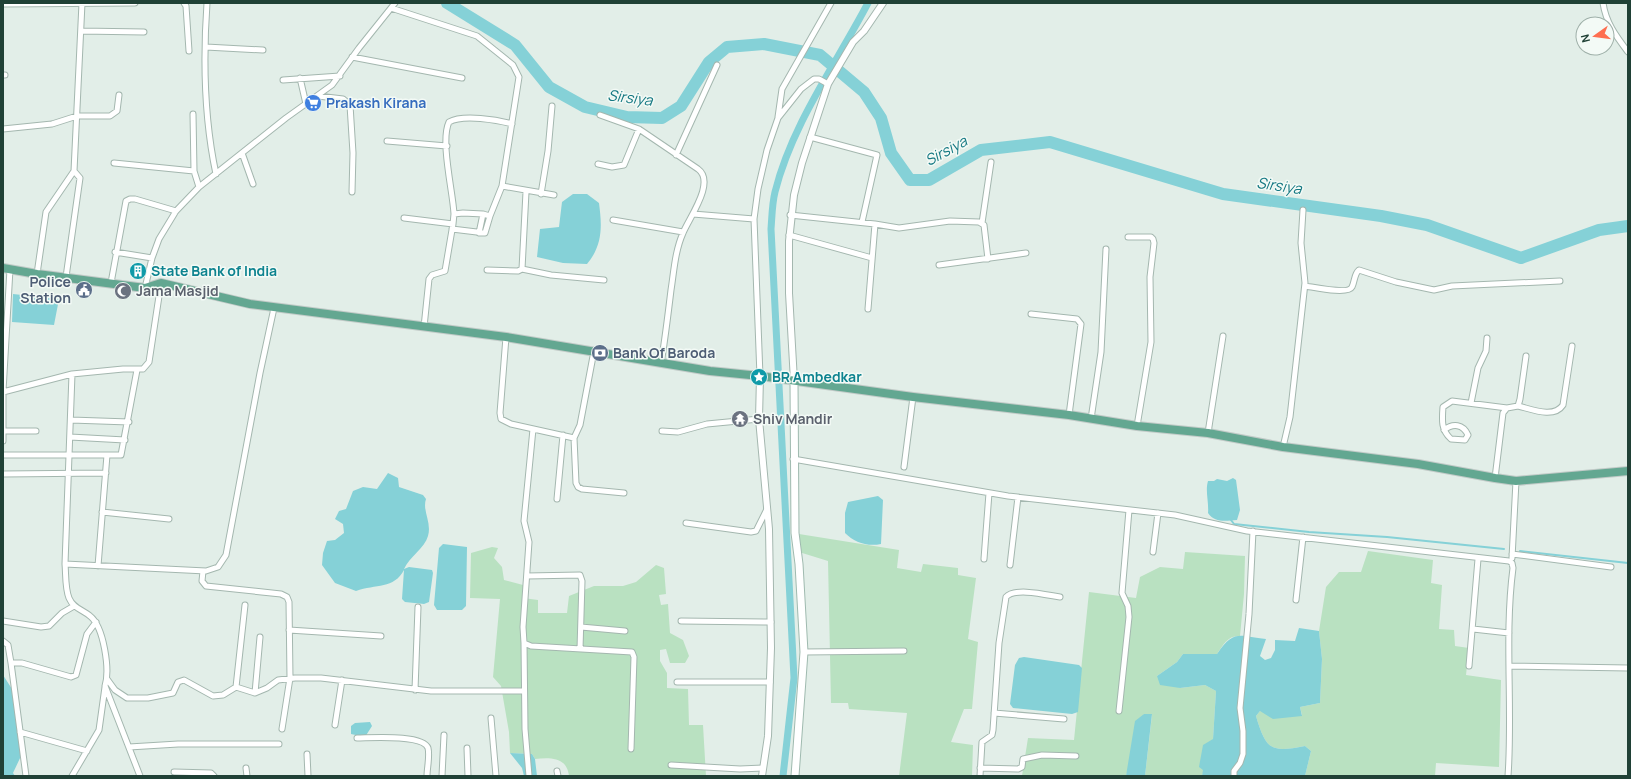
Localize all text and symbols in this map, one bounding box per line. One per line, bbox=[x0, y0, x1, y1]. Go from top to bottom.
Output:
north arrow bbox=[1575, 16, 1615, 56]
text: N bbox=[1577, 33, 1593, 44]
water label: Sirsiya bbox=[606, 84, 654, 111]
supermarket icon: Prakash Kirana bbox=[303, 93, 323, 113]
place label: Prakash Kirana bbox=[326, 93, 426, 112]
water label: Sirsiya bbox=[921, 130, 971, 171]
water label: Sirsiya bbox=[1255, 172, 1304, 199]
building icon: State Bank of India bbox=[128, 261, 148, 281]
place label: State Bank of India bbox=[151, 261, 277, 280]
place label: Police Station bbox=[20, 272, 71, 307]
public building icon: Police Station bbox=[74, 280, 94, 300]
mosque icon: Jama Masjid bbox=[113, 281, 133, 301]
place label: Jama Masjid bbox=[136, 281, 219, 300]
bank icon: Bank Of Baroda bbox=[590, 343, 610, 363]
place label: Bank Of Baroda bbox=[613, 343, 715, 362]
place icon: BR Ambedkar bbox=[749, 367, 769, 387]
place label: BR Ambedkar bbox=[772, 367, 862, 386]
temple icon: Shiv Mandir bbox=[730, 409, 750, 429]
place label: Shiv Mandir bbox=[753, 409, 833, 428]

